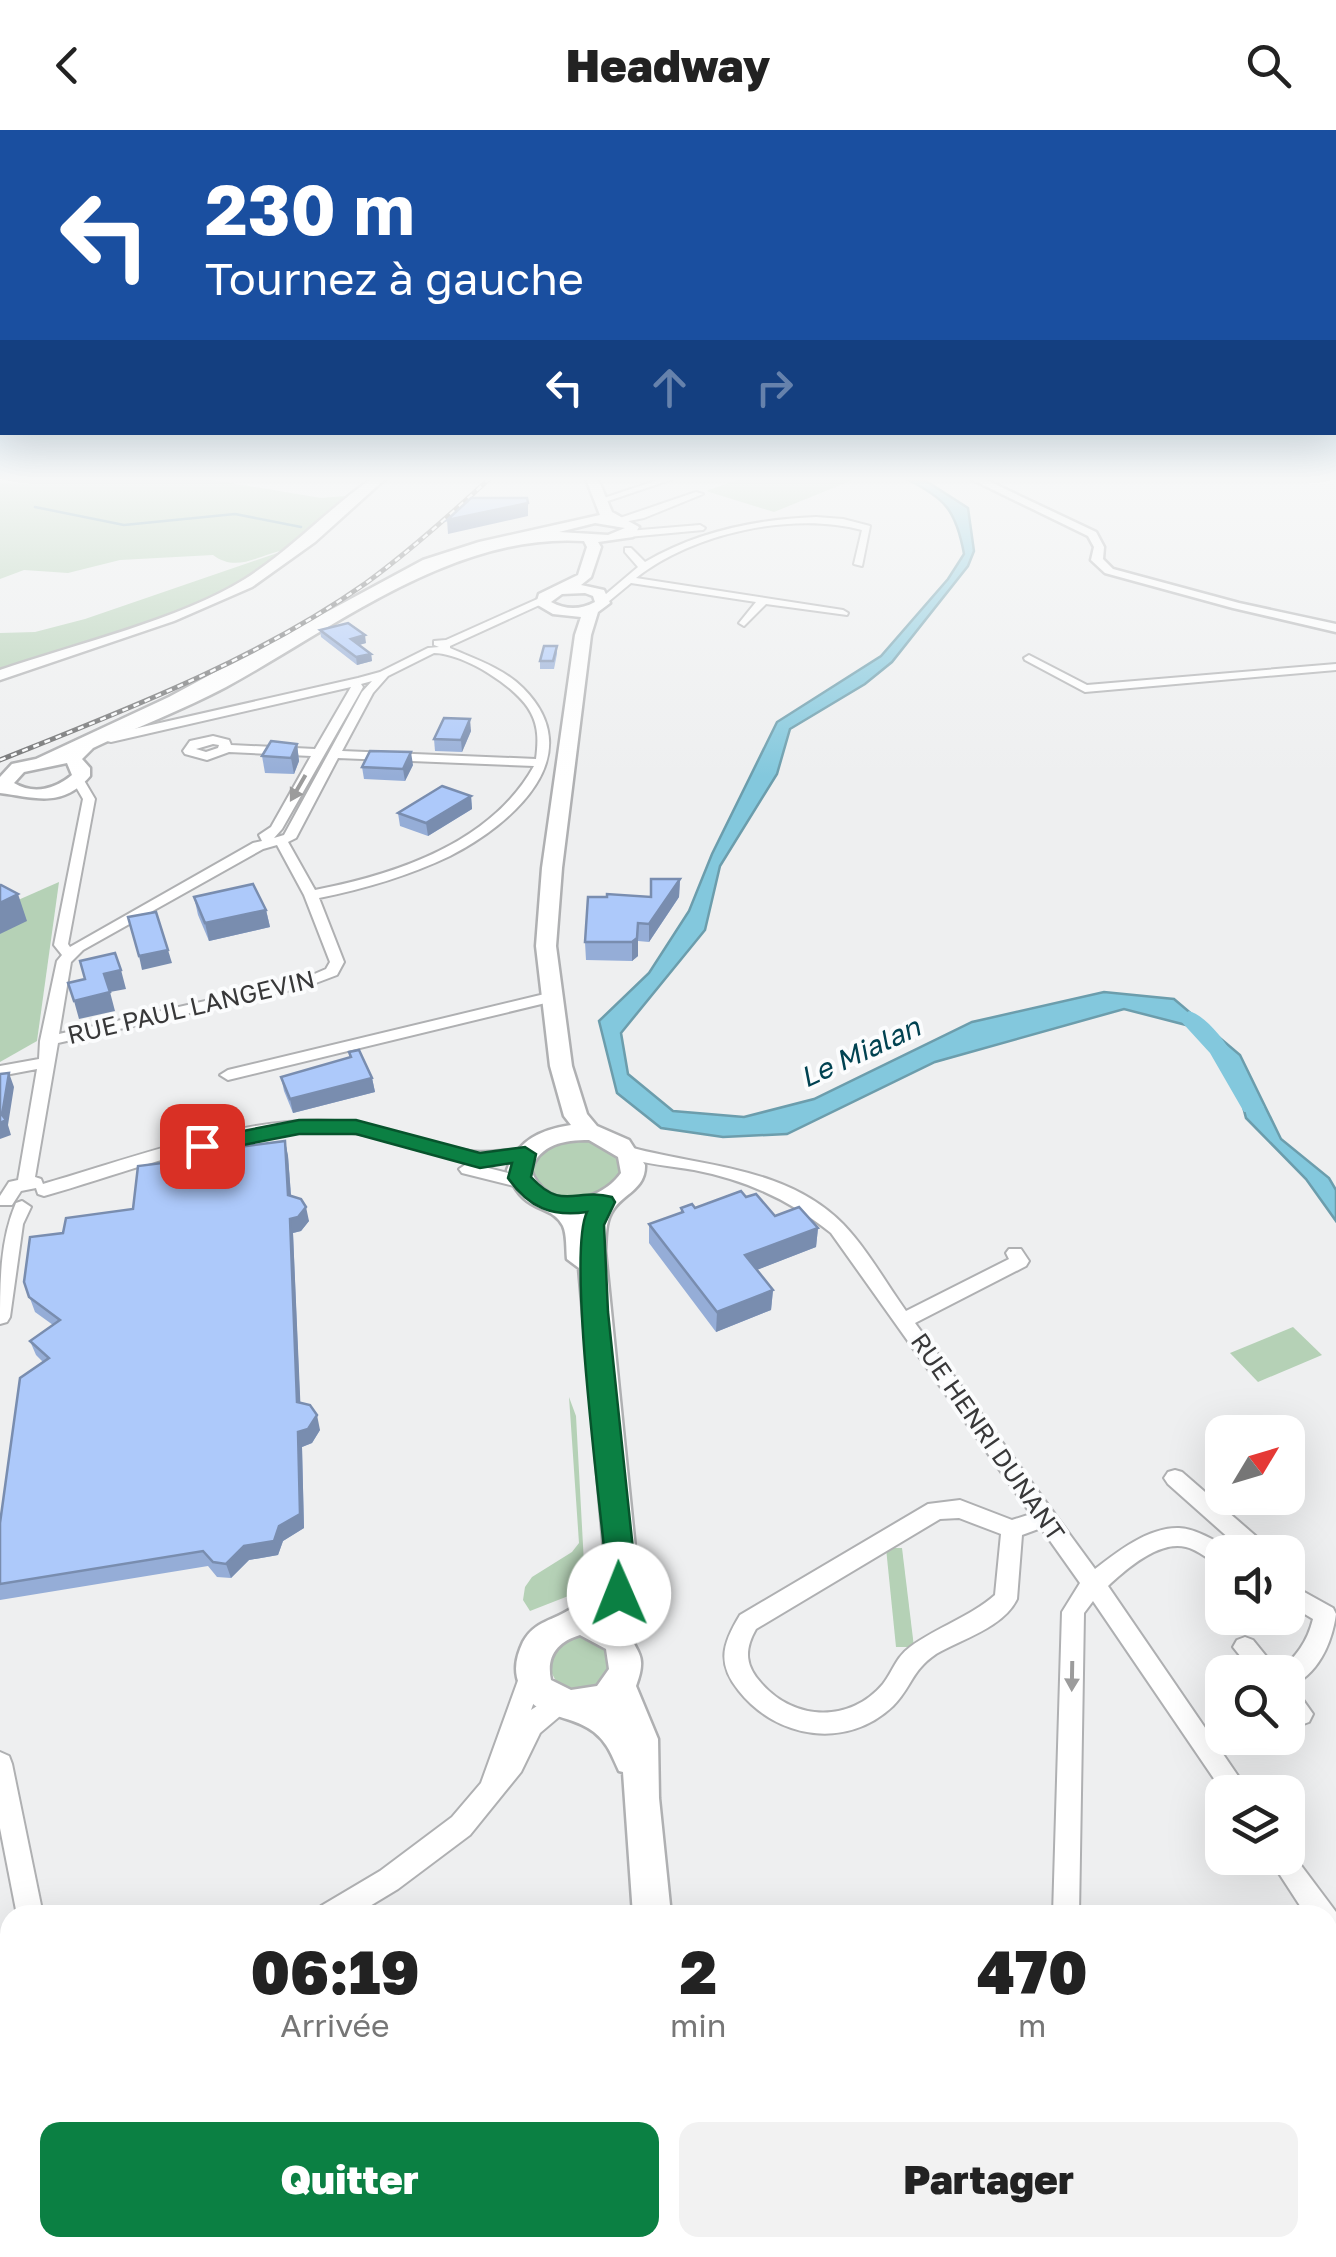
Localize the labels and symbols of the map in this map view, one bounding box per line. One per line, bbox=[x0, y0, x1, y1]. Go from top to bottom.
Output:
one-way arrow bbox=[290, 774, 307, 802]
street label: RUE PAUL LANGEVIN bbox=[64, 963, 318, 1050]
water label: Le Mialan bbox=[795, 1009, 927, 1094]
pin bbox=[160, 1104, 245, 1189]
street label: RUE HENRI DUNANT bbox=[905, 1327, 1072, 1547]
north arrow bbox=[1205, 1415, 1305, 1515]
position arrow bbox=[567, 1542, 671, 1646]
one-way arrow bbox=[1064, 1661, 1080, 1693]

